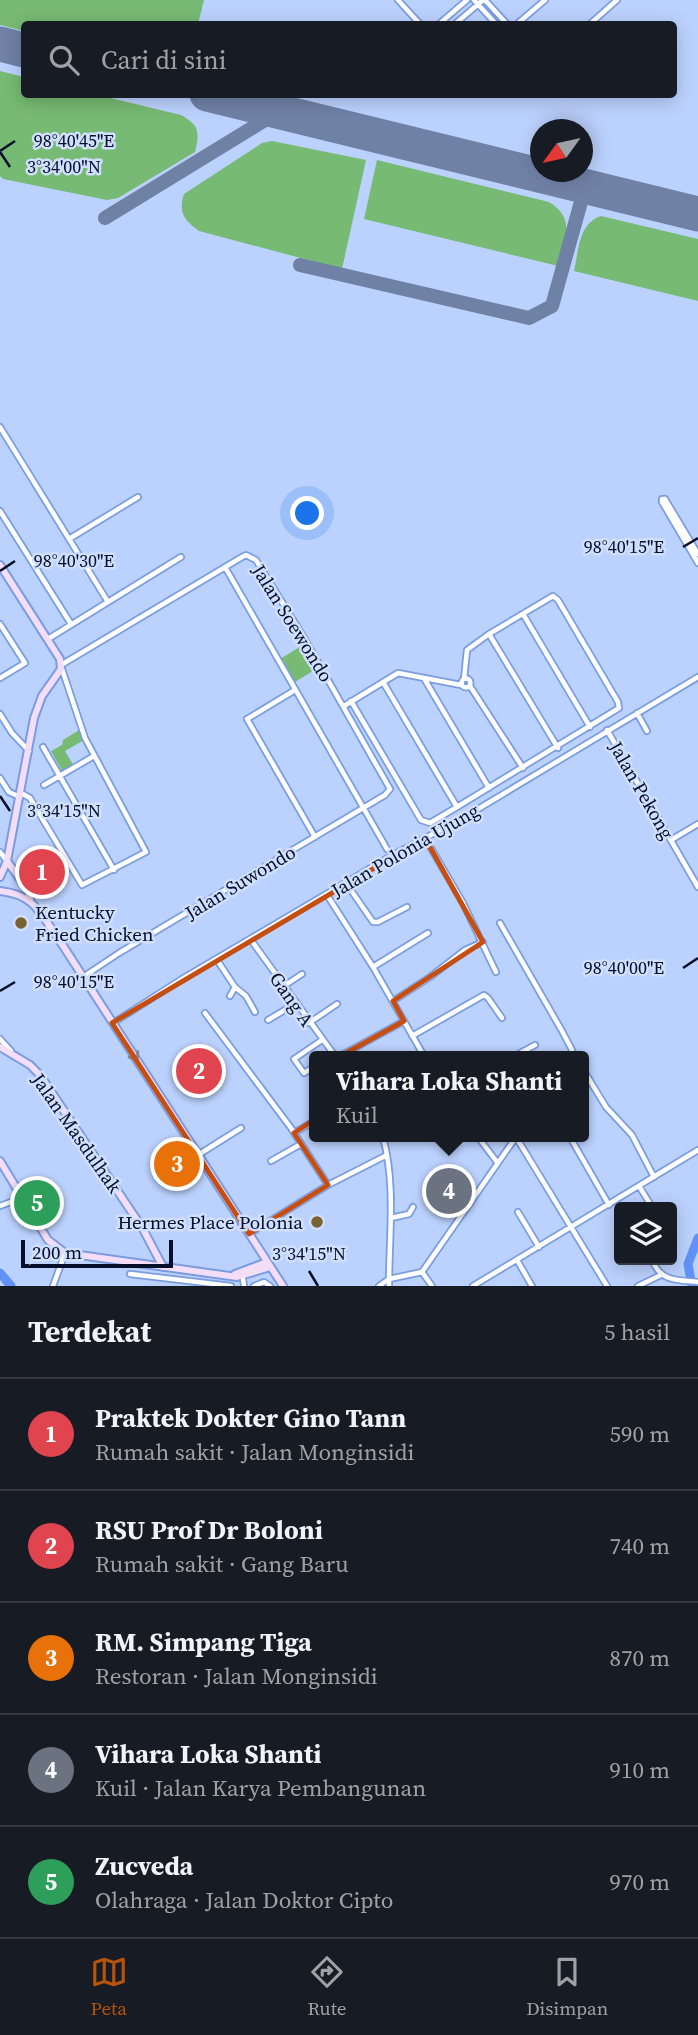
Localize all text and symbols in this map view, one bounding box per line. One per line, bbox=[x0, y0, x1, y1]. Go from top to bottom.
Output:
search box bbox=[21, 21, 677, 98]
icon: search bbox=[45, 41, 83, 79]
text: Cari di sini bbox=[101, 42, 226, 78]
north arrow bbox=[530, 119, 593, 182]
text: 98°40'45"E bbox=[34, 128, 114, 153]
text: 3°34'00"N bbox=[27, 154, 101, 179]
your location bbox=[290, 496, 324, 530]
text: 98°40'15"E bbox=[584, 534, 664, 559]
text: 98°40'30"E bbox=[34, 548, 114, 573]
street label: Jalan Soewondo bbox=[246, 558, 340, 687]
street label: Jalan Pekong bbox=[603, 735, 681, 844]
street label: Jalan Polonia Ujung bbox=[325, 797, 484, 903]
text: 3°34'15"N bbox=[27, 798, 101, 823]
street label: Jalan Suwondo bbox=[179, 839, 300, 926]
pin: 1 bbox=[19, 846, 65, 898]
place label: Kentucky Fried Chicken bbox=[35, 899, 154, 947]
marker: Kentucky Fried Chicken bbox=[13, 915, 29, 931]
text: 98°40'00"E bbox=[584, 955, 664, 980]
street label: Gang A bbox=[264, 967, 320, 1032]
text: 98°40'15"E bbox=[34, 969, 114, 994]
one-way arrow bbox=[125, 1042, 139, 1062]
pin: 2 bbox=[176, 1045, 222, 1097]
popup bbox=[309, 1051, 589, 1142]
text: Vihara Loka Shanti bbox=[336, 1063, 562, 1099]
street label: Jalan Masdulhak bbox=[25, 1067, 128, 1199]
text: Kuil bbox=[336, 1099, 378, 1131]
pin: 3 bbox=[154, 1138, 200, 1190]
pin: 4 bbox=[426, 1165, 472, 1217]
pin: 5 bbox=[14, 1177, 60, 1229]
map controls bbox=[614, 1202, 677, 1265]
button: layers bbox=[614, 1202, 677, 1265]
place label: Hermes Place Polonia bbox=[117, 1209, 303, 1235]
marker: Hermes Place Polonia bbox=[309, 1214, 325, 1230]
scale bar bbox=[21, 1237, 173, 1269]
text: 200 m bbox=[32, 1239, 82, 1265]
text: 3°34'15"N bbox=[272, 1241, 346, 1266]
text: Terdekat bbox=[28, 1311, 151, 1352]
text: 5 hasil bbox=[604, 1316, 670, 1348]
text: Praktek Dokter Gino Tann bbox=[95, 1400, 406, 1436]
text: 1 bbox=[45, 1418, 57, 1450]
text: 590 m bbox=[609, 1418, 670, 1450]
text: Rumah sakit · Jalan Monginsidi bbox=[95, 1436, 414, 1468]
text: RSU Prof Dr Boloni bbox=[95, 1512, 323, 1548]
text: 2 bbox=[45, 1530, 57, 1562]
text: 740 m bbox=[609, 1530, 670, 1562]
text: Rumah sakit · Gang Baru bbox=[95, 1548, 349, 1580]
text: RM. Simpang Tiga bbox=[95, 1624, 312, 1660]
text: 3 bbox=[45, 1642, 57, 1674]
text: 870 m bbox=[609, 1642, 670, 1674]
text: Restoran · Jalan Monginsidi bbox=[95, 1660, 378, 1692]
text: Vihara Loka Shanti bbox=[95, 1736, 321, 1772]
text: 4 bbox=[45, 1754, 57, 1786]
text: 910 m bbox=[609, 1754, 670, 1786]
text: Kuil · Jalan Karya Pembangunan bbox=[95, 1772, 426, 1804]
text: Zucveda bbox=[95, 1848, 193, 1884]
text: 5 bbox=[45, 1866, 57, 1898]
text: 970 m bbox=[609, 1866, 670, 1898]
text: Olahraga · Jalan Doktor Cipto bbox=[95, 1884, 393, 1916]
tab: Peta bbox=[90, 1953, 128, 2021]
tab: Rute bbox=[307, 1953, 347, 2021]
tab: Disimpan bbox=[526, 1953, 608, 2021]

